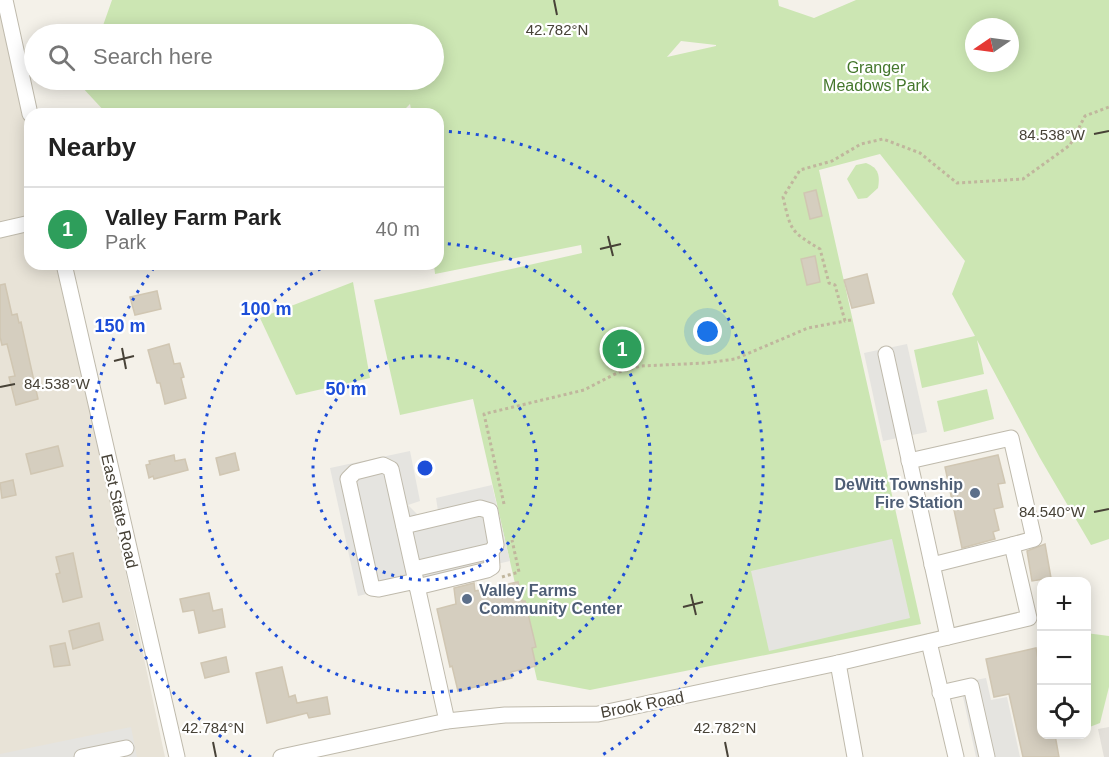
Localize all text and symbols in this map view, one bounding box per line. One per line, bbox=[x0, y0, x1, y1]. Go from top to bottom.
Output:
north arrow bbox=[965, 18, 1019, 72]
text: 42.782°N bbox=[526, 21, 588, 38]
search box bbox=[24, 24, 444, 90]
icon: search bbox=[45, 41, 78, 74]
text: Search here bbox=[93, 44, 213, 69]
park label: Granger Meadows Park bbox=[823, 59, 930, 94]
text: 84.538°W bbox=[1019, 126, 1086, 143]
text: Nearby bbox=[48, 132, 136, 162]
text: Valley Farm Park bbox=[105, 205, 281, 230]
text: 1 bbox=[62, 218, 73, 240]
text: 40 m bbox=[376, 218, 420, 240]
text: Park bbox=[105, 231, 146, 253]
text: 100 m bbox=[240, 299, 292, 319]
text: 150 m bbox=[94, 316, 146, 336]
your location bbox=[693, 317, 722, 346]
pin: 1 bbox=[602, 326, 642, 372]
text: 84.538°W bbox=[24, 375, 91, 392]
text: 50 m bbox=[325, 379, 367, 399]
street label: East State Road bbox=[98, 452, 141, 570]
centre of rings bbox=[415, 458, 435, 478]
place label: DeWitt Township Fire Station bbox=[835, 476, 963, 511]
marker: DeWitt Township Fire Station bbox=[968, 486, 982, 500]
text: 84.540°W bbox=[1019, 503, 1086, 520]
map controls bbox=[1037, 577, 1091, 739]
button: + bbox=[1037, 577, 1091, 631]
place label: Valley Farms Community Center bbox=[479, 582, 622, 617]
marker: Valley Farms Community Center bbox=[460, 592, 474, 606]
button: − bbox=[1037, 631, 1091, 685]
button: locate bbox=[1037, 685, 1091, 739]
street label: Brook Road bbox=[599, 688, 685, 721]
text: 42.784°N bbox=[182, 719, 244, 736]
text: 42.782°N bbox=[694, 719, 756, 736]

